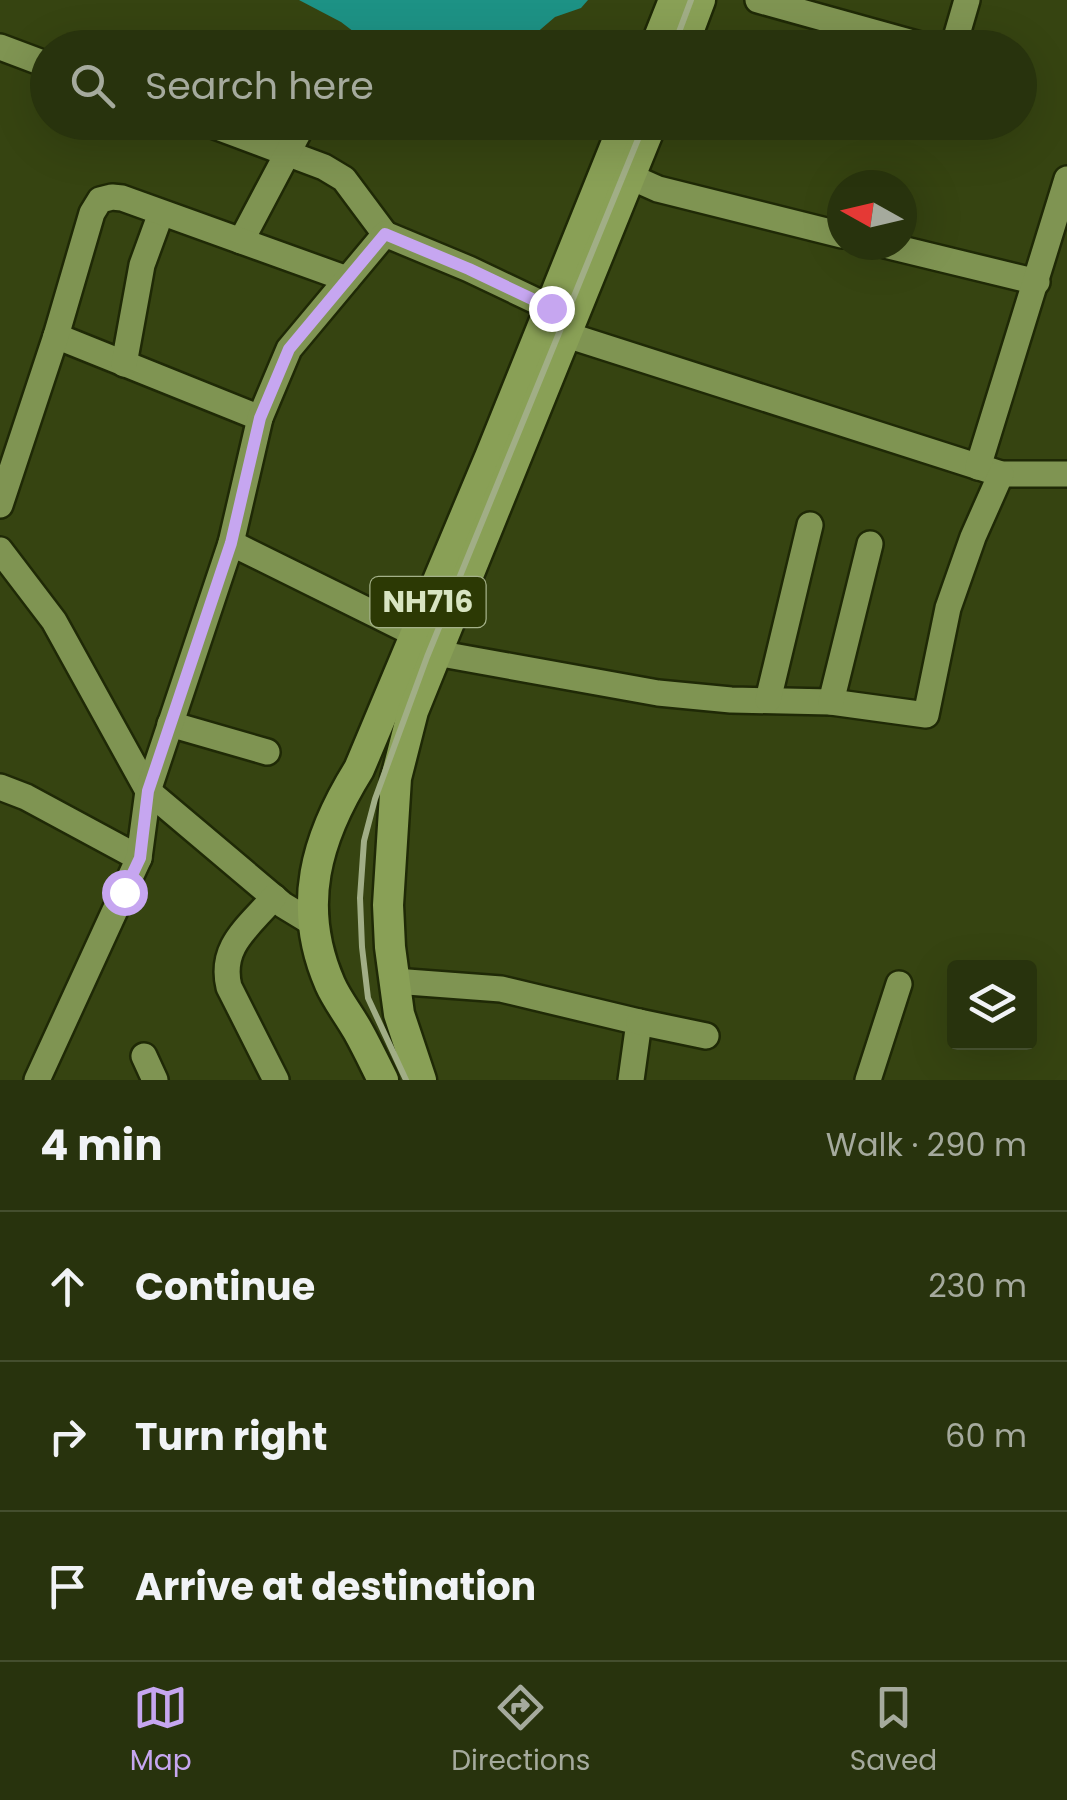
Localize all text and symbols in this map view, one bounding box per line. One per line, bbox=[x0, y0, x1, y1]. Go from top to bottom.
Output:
search box bbox=[30, 30, 1037, 140]
icon: search bbox=[65, 58, 120, 113]
text: Search here bbox=[145, 59, 374, 112]
north arrow bbox=[827, 170, 917, 260]
route end bbox=[529, 286, 575, 332]
road number: NH716 bbox=[370, 577, 486, 627]
route start bbox=[102, 870, 148, 916]
map controls bbox=[947, 960, 1037, 1050]
button: layers bbox=[947, 960, 1037, 1050]
text: 4 min bbox=[40, 1116, 163, 1175]
text: Walk · 290 m bbox=[826, 1122, 1027, 1167]
icon: ahead bbox=[40, 1259, 95, 1314]
text: Continue bbox=[135, 1260, 315, 1313]
text: 230 m bbox=[928, 1263, 1027, 1308]
icon: right bbox=[40, 1409, 95, 1464]
text: Turn right bbox=[135, 1410, 327, 1463]
text: 60 m bbox=[945, 1413, 1027, 1458]
icon: arrive bbox=[40, 1559, 95, 1614]
text: Arrive at destination bbox=[135, 1560, 536, 1613]
tab: Map bbox=[130, 1680, 192, 1782]
tab: Directions bbox=[451, 1680, 590, 1782]
tab: Saved bbox=[850, 1680, 937, 1782]

